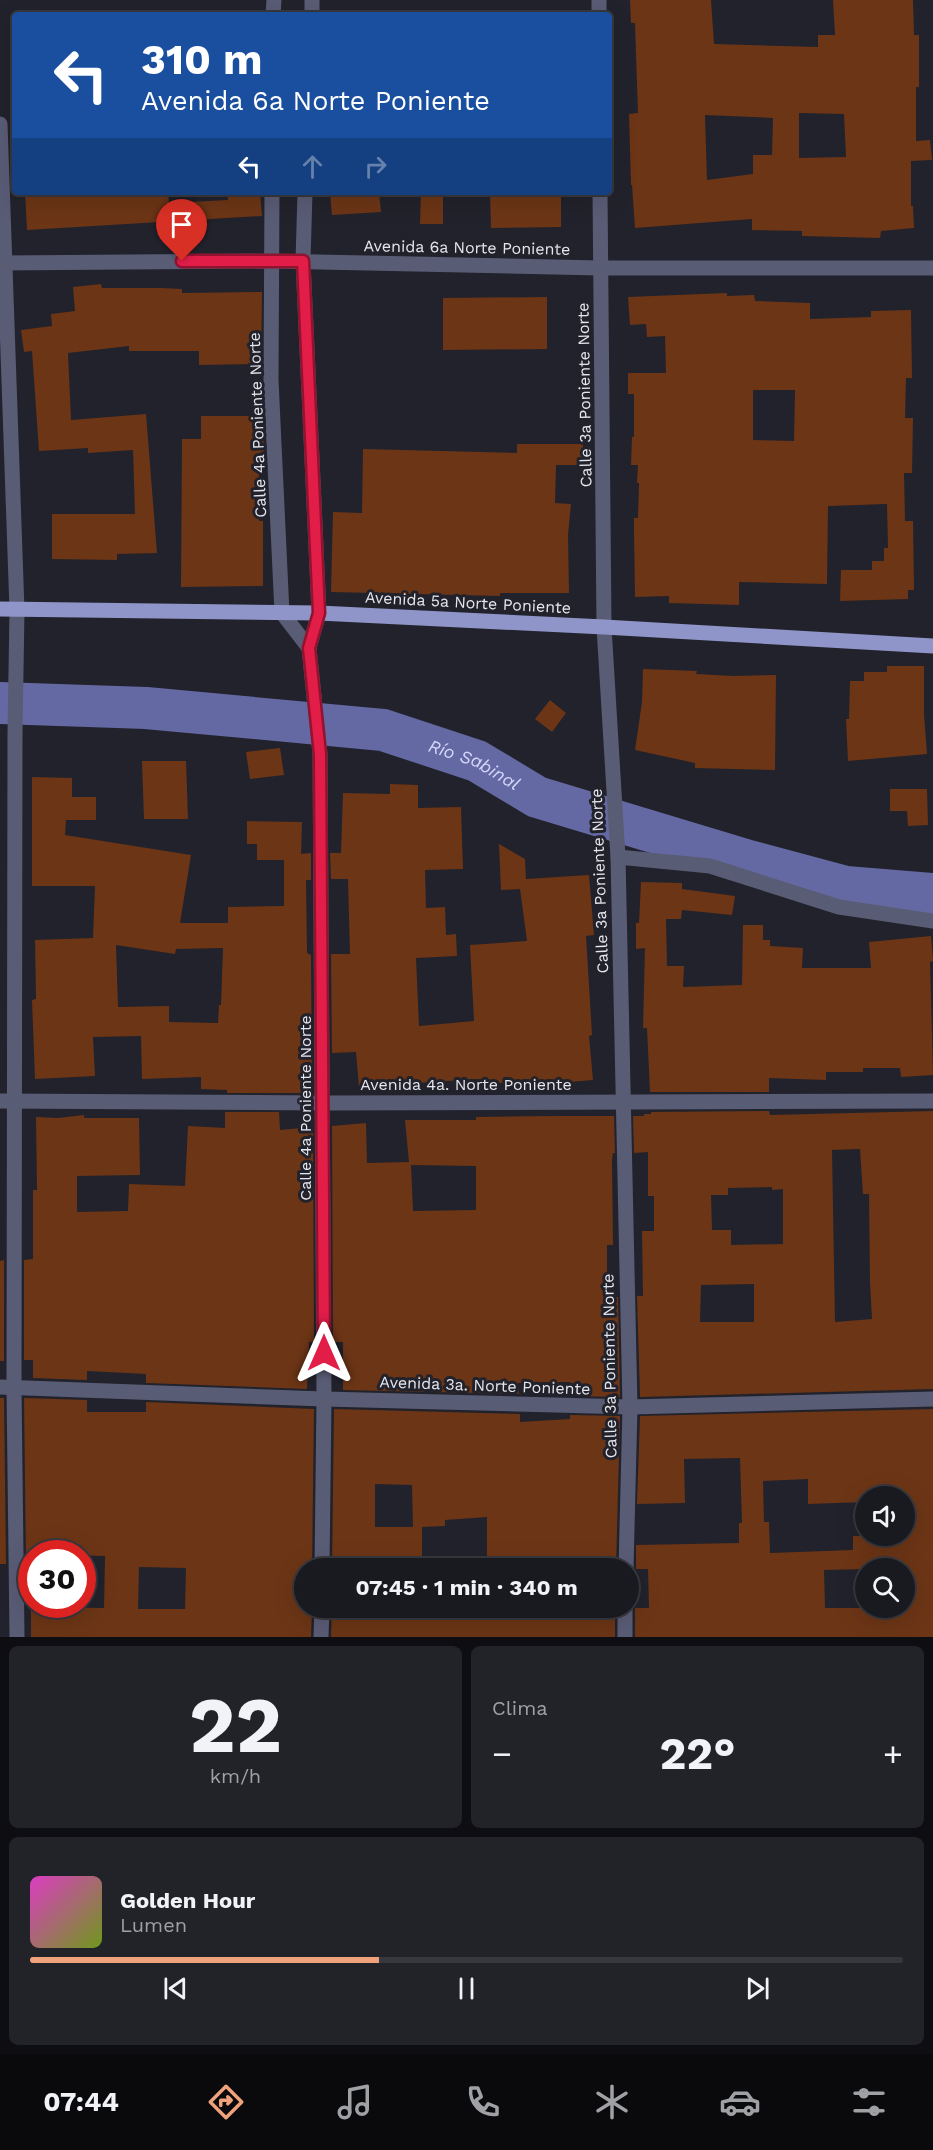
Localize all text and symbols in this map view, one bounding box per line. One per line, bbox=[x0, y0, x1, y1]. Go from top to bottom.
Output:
text: 310 m bbox=[141, 35, 263, 84]
icon: left bbox=[42, 36, 120, 114]
text: Avenida 6a Norte Poniente bbox=[141, 85, 490, 117]
icon: left bbox=[233, 150, 266, 183]
icon: ahead bbox=[296, 150, 329, 183]
icon: right bbox=[359, 150, 392, 183]
pin bbox=[156, 199, 207, 261]
icon: arrive bbox=[165, 208, 198, 241]
street label: Avenida 6a Norte Poniente bbox=[363, 236, 571, 259]
street label: Calle 3a Poniente Norte bbox=[573, 302, 596, 488]
street label: Calle 4a Poniente Norte bbox=[245, 332, 270, 518]
street label: Avenida 5a Norte Poniente bbox=[364, 588, 572, 617]
water label: Río Sabinal bbox=[426, 735, 524, 794]
street label: Calle 3a Poniente Norte bbox=[587, 788, 612, 974]
street label: Calle 4a Poniente Norte bbox=[296, 1015, 315, 1201]
street label: Avenida 4a. Norte Poniente bbox=[360, 1075, 572, 1094]
street label: Calle 3a Poniente Norte bbox=[598, 1273, 621, 1459]
position arrow bbox=[292, 1321, 356, 1385]
street label: Avenida 3a. Norte Poniente bbox=[379, 1372, 591, 1399]
map controls bbox=[855, 1486, 915, 1618]
button: sound bbox=[855, 1486, 915, 1546]
speed limit sign: 30 bbox=[18, 1540, 96, 1618]
button: search bbox=[855, 1558, 915, 1618]
text: 07:45 · 1 min · 340 m bbox=[355, 1575, 578, 1600]
text: 22 bbox=[189, 1679, 282, 1771]
text: Clima bbox=[492, 1696, 548, 1720]
text: 22° bbox=[660, 1727, 735, 1780]
text: − bbox=[492, 1734, 512, 1773]
text: + bbox=[883, 1734, 903, 1773]
text: km/h bbox=[210, 1764, 261, 1788]
text: Golden Hour bbox=[120, 1888, 255, 1913]
text: Lumen bbox=[120, 1913, 187, 1937]
icon: previous bbox=[159, 1972, 192, 2005]
icon: pause bbox=[450, 1972, 483, 2005]
icon: next bbox=[741, 1972, 774, 2005]
icon: directions bbox=[205, 2081, 247, 2123]
icon: music bbox=[334, 2081, 376, 2123]
icon: phone bbox=[462, 2081, 504, 2123]
icon: climate bbox=[591, 2081, 633, 2123]
icon: car bbox=[719, 2081, 761, 2123]
icon: filters bbox=[848, 2081, 890, 2123]
text: 07:44 bbox=[43, 2086, 119, 2118]

